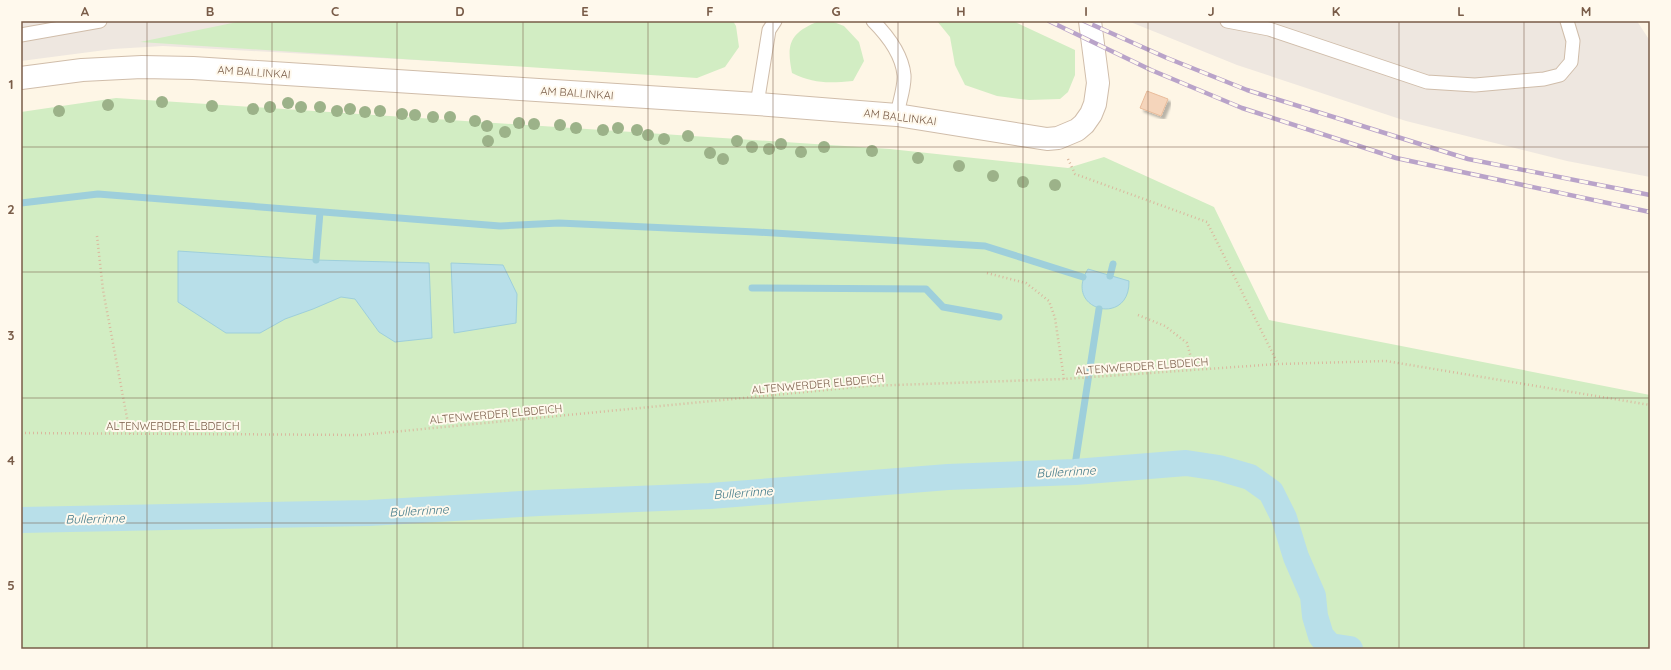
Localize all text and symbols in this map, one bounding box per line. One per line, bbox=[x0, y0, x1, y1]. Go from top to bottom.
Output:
text: A bbox=[81, 3, 90, 19]
text: B bbox=[206, 3, 214, 19]
text: C bbox=[331, 3, 339, 19]
text: D bbox=[455, 3, 465, 19]
text: E bbox=[581, 3, 589, 19]
text: F bbox=[706, 3, 714, 19]
text: G bbox=[831, 3, 841, 19]
text: H bbox=[956, 3, 966, 19]
text: I bbox=[1084, 3, 1088, 19]
text: J bbox=[1207, 3, 1215, 19]
text: K bbox=[1332, 3, 1341, 19]
text: L bbox=[1457, 3, 1465, 19]
text: M bbox=[1581, 3, 1591, 19]
street label: AM BALLINKAI bbox=[217, 62, 291, 82]
text: 1 bbox=[8, 76, 14, 92]
street label: AM BALLINKAI bbox=[540, 83, 614, 103]
street label: AM BALLINKAI bbox=[863, 106, 937, 128]
text: 2 bbox=[7, 201, 15, 217]
text: 3 bbox=[8, 327, 15, 343]
street label: ALTENWERDER ELBDEICH bbox=[1075, 354, 1209, 378]
street label: ALTENWERDER ELBDEICH bbox=[751, 371, 885, 397]
street label: ALTENWERDER ELBDEICH bbox=[429, 401, 563, 427]
street label: ALTENWERDER ELBDEICH bbox=[106, 419, 240, 433]
text: 4 bbox=[7, 452, 15, 468]
water label: Bullerrinne bbox=[1036, 462, 1097, 481]
water label: Bullerrinne bbox=[713, 483, 774, 502]
water label: Bullerrinne bbox=[389, 501, 450, 520]
water label: Bullerrinne bbox=[65, 510, 126, 527]
text: 5 bbox=[7, 577, 15, 593]

